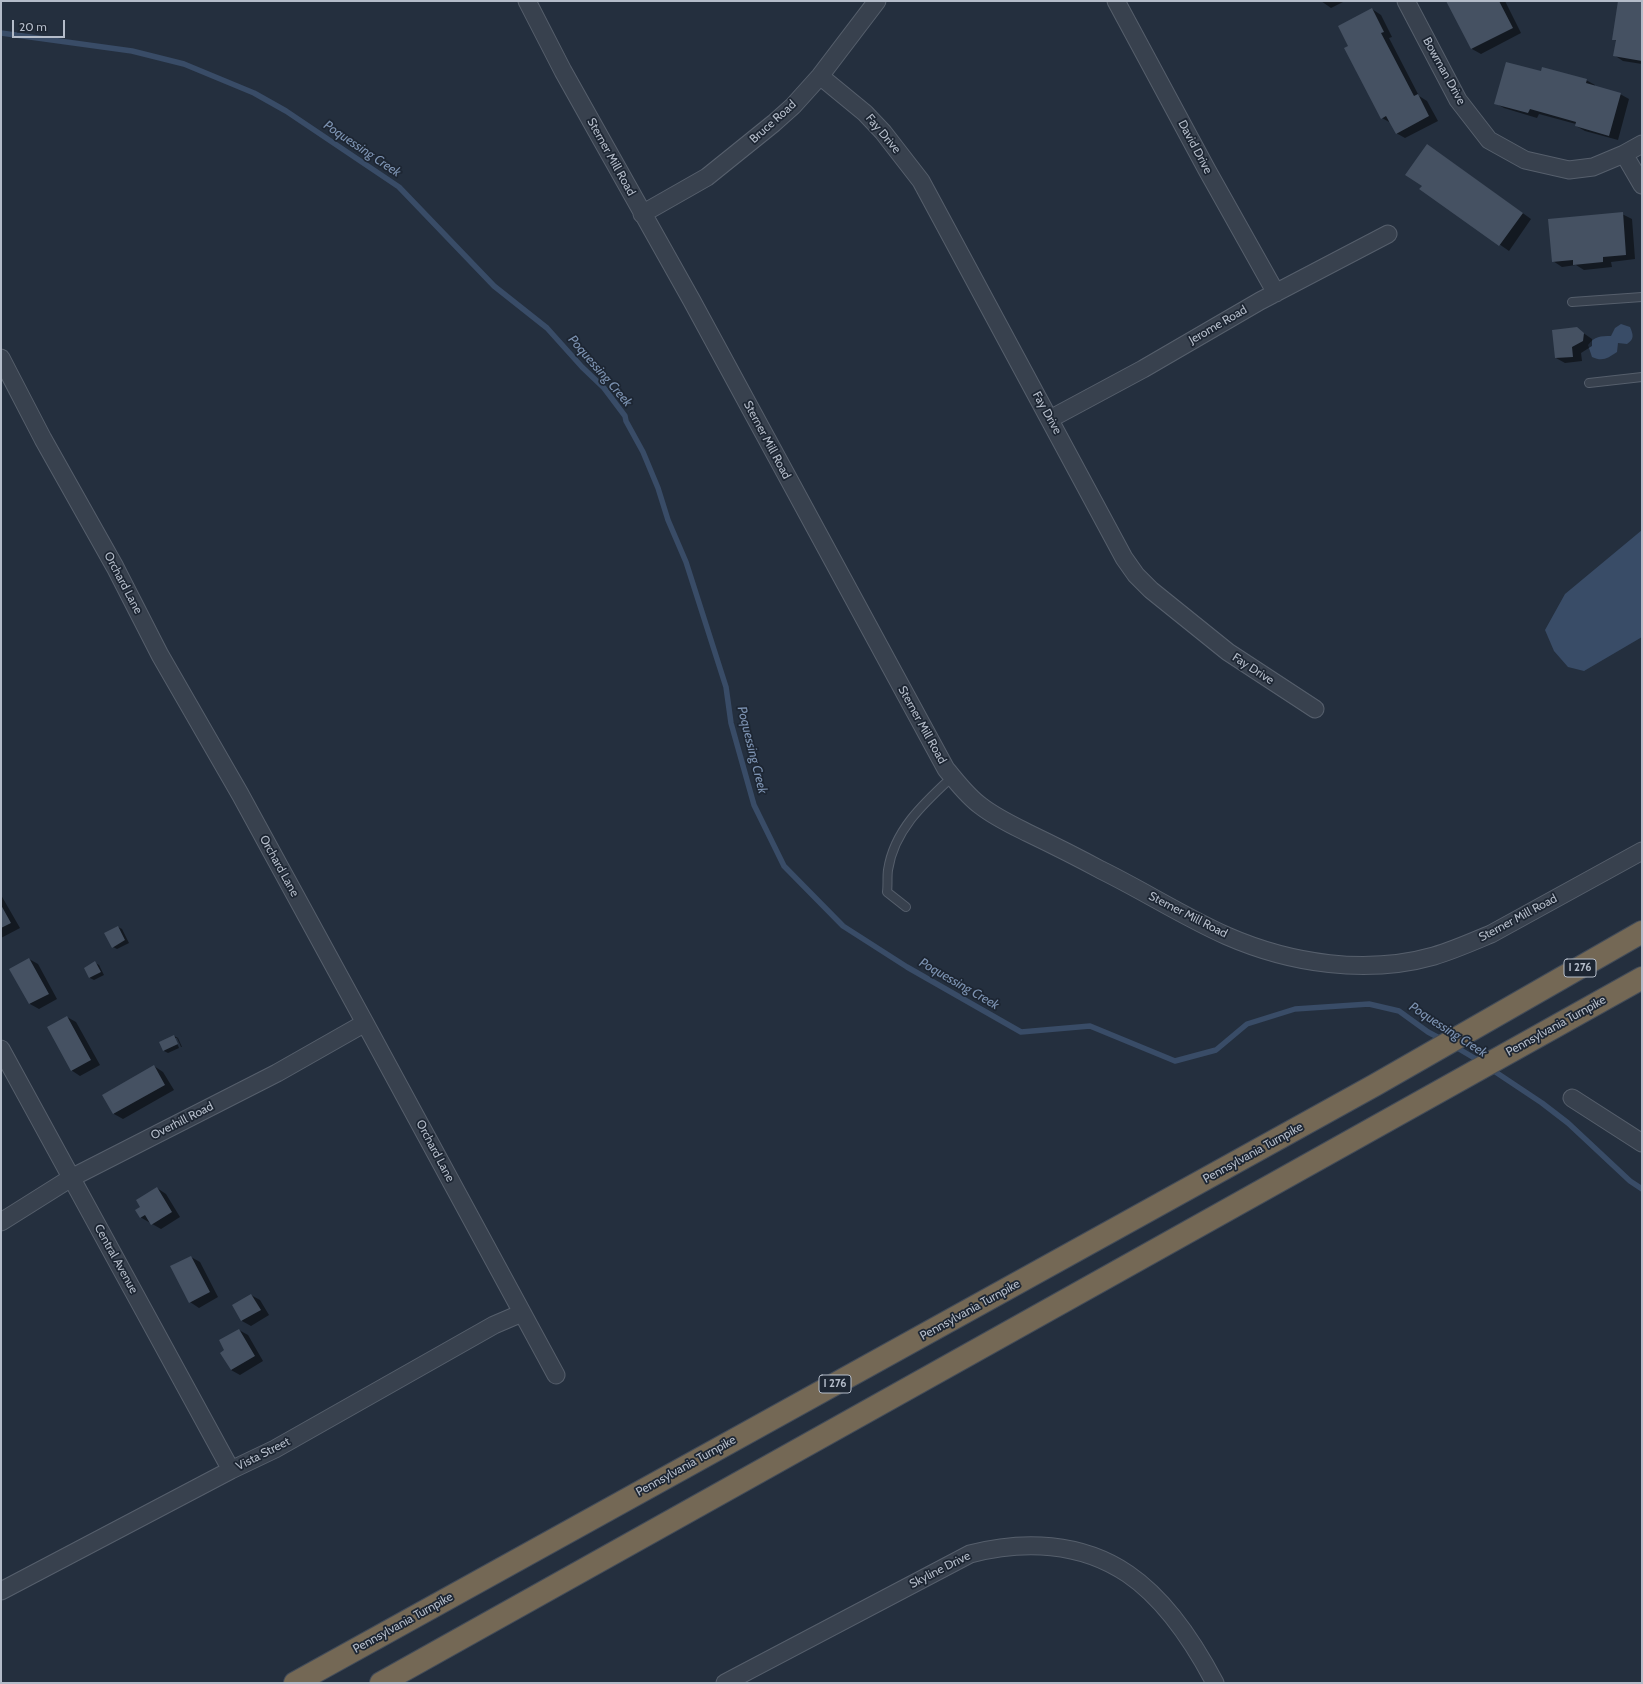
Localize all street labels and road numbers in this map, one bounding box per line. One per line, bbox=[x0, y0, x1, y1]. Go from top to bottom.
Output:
street label: Bowman Drive bbox=[1420, 35, 1468, 107]
street label: Bruce Road bbox=[747, 97, 799, 147]
street label: Fay Drive bbox=[862, 111, 904, 157]
street label: Sterner Mill Road bbox=[584, 116, 638, 198]
street label: David Drive bbox=[1175, 118, 1215, 176]
street label: Jerome Road bbox=[1186, 303, 1250, 347]
street label: Fay Drive bbox=[1029, 389, 1065, 437]
street label: Sterner Mill Road bbox=[740, 398, 794, 482]
street label: Orchard Lane bbox=[101, 550, 145, 616]
street label: Fay Drive bbox=[1229, 650, 1277, 688]
street label: Sterner Mill Road bbox=[895, 684, 949, 766]
street label: Orchard Lane bbox=[256, 833, 302, 899]
street label: Sterner Mill Road bbox=[1146, 889, 1230, 941]
street label: Sterner Mill Road bbox=[1476, 891, 1560, 945]
road number: I 276 bbox=[1564, 959, 1596, 977]
street label: Pennsylvania Turnpike bbox=[1504, 993, 1608, 1059]
street label: Overhill Road bbox=[148, 1099, 216, 1143]
street label: Orchard Lane bbox=[413, 1118, 457, 1184]
street label: Pennsylvania Turnpike bbox=[1201, 1120, 1305, 1186]
street label: Central Avenue bbox=[91, 1222, 141, 1296]
street label: Pennsylvania Turnpike bbox=[918, 1277, 1022, 1343]
road number: I 276 bbox=[819, 1375, 851, 1393]
street label: Pennsylvania Turnpike bbox=[634, 1433, 738, 1499]
street label: Vista Street bbox=[234, 1434, 292, 1474]
street label: Skyline Drive bbox=[907, 1549, 973, 1591]
street label: Pennsylvania Turnpike bbox=[351, 1590, 455, 1656]

